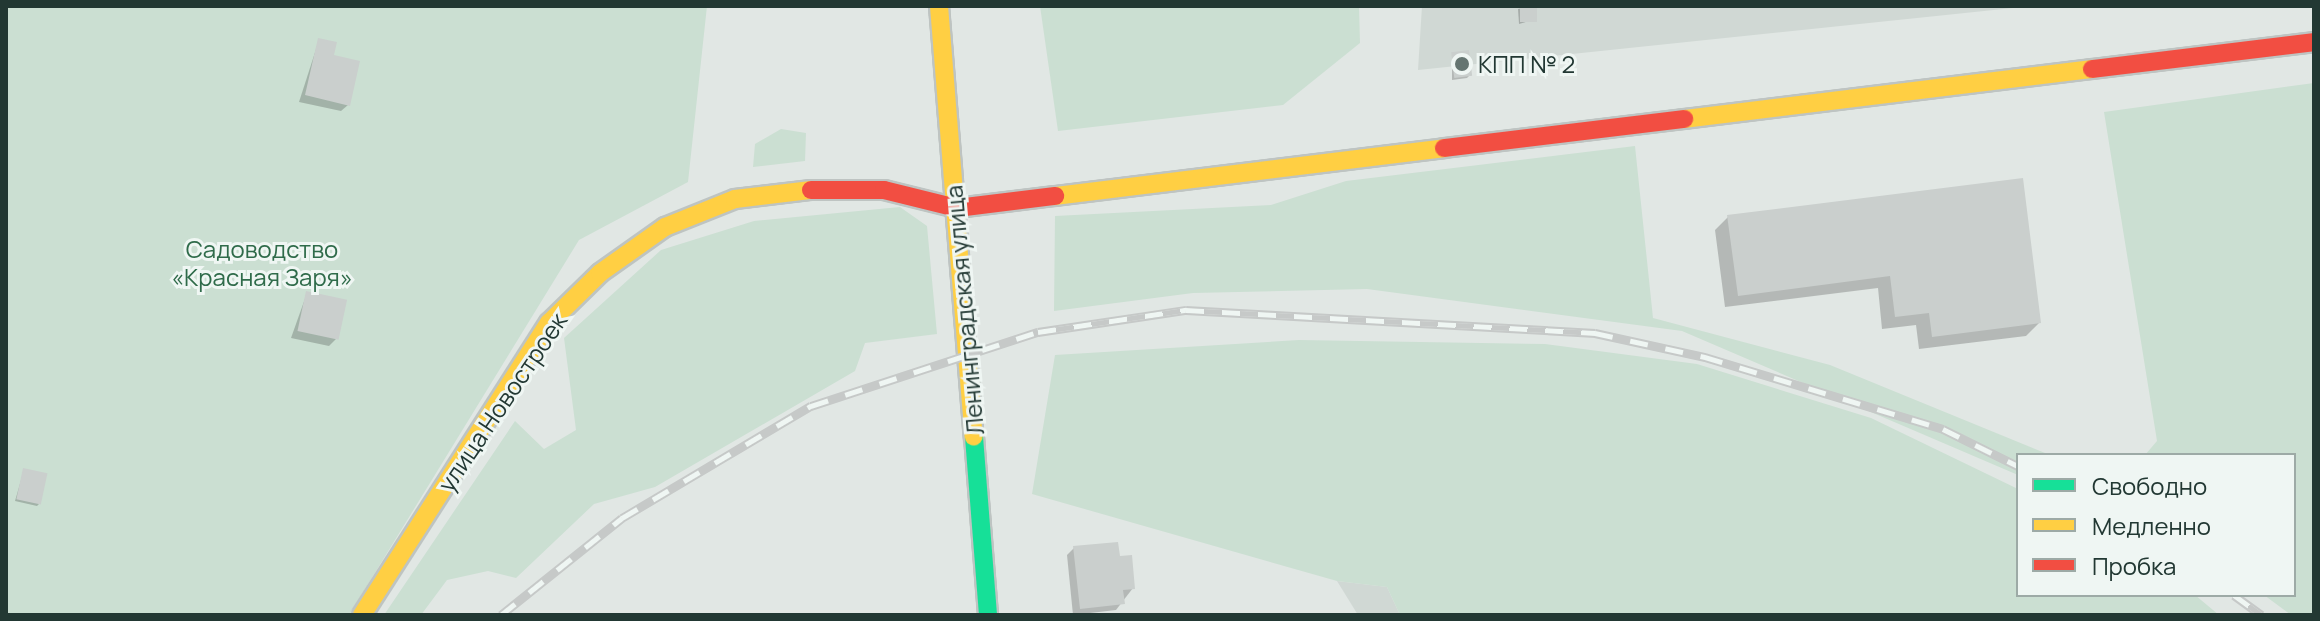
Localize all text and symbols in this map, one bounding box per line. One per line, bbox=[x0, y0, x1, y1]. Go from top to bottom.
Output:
place label: КПП № 2 bbox=[1478, 50, 1575, 78]
marker: КПП № 2 bbox=[1453, 55, 1471, 73]
street label: Ленинградская улица bbox=[939, 184, 989, 436]
park label: Садоводство «Красная Заря» bbox=[171, 235, 353, 291]
street label: улица Новостроек bbox=[431, 307, 573, 497]
legend bbox=[2016, 453, 2296, 597]
text: Свободно bbox=[2092, 469, 2207, 502]
text: Медленно bbox=[2092, 509, 2211, 542]
text: Пробка bbox=[2092, 549, 2176, 582]

